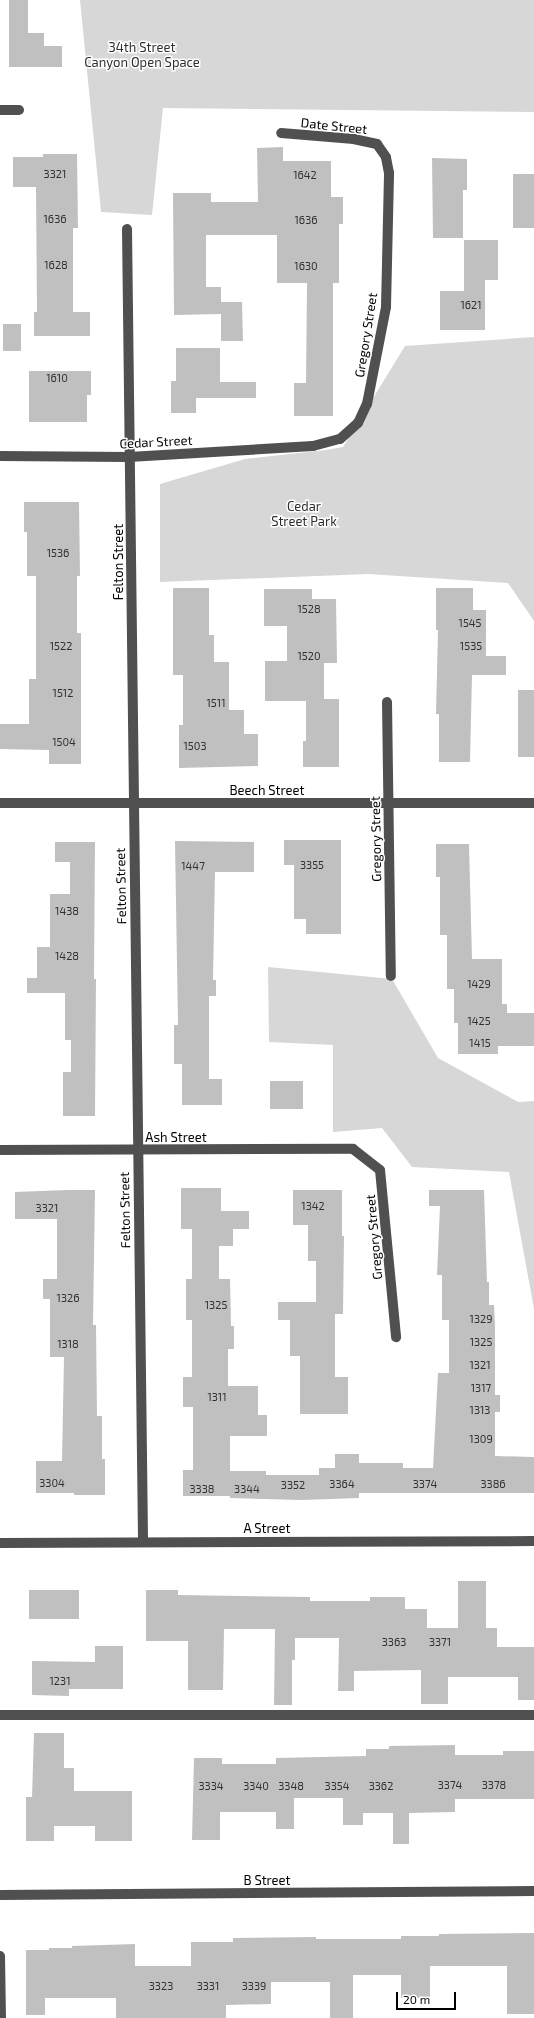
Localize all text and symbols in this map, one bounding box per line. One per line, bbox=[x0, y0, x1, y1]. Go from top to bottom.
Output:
park label: 34th Street Canyon Open Space bbox=[84, 40, 200, 71]
street label: Date Street bbox=[300, 115, 368, 137]
house number: 3321 bbox=[44, 167, 66, 181]
house number: 1642 bbox=[293, 168, 317, 182]
house number: 1636 bbox=[43, 212, 67, 226]
house number: 1636 bbox=[294, 213, 318, 227]
house number: 1628 bbox=[44, 258, 68, 272]
house number: 1630 bbox=[294, 259, 318, 273]
street label: Gregory Street bbox=[352, 291, 380, 379]
house number: 1621 bbox=[460, 298, 482, 312]
house number: 1610 bbox=[46, 371, 68, 385]
street label: Cedar Street bbox=[119, 432, 193, 452]
park label: Cedar Street Park bbox=[271, 499, 337, 530]
street label: Felton Street bbox=[110, 524, 126, 600]
house number: 1536 bbox=[47, 546, 69, 560]
house number: 1528 bbox=[297, 602, 321, 616]
house number: 1545 bbox=[459, 616, 481, 630]
house number: 1522 bbox=[50, 639, 72, 653]
house number: 1535 bbox=[460, 639, 482, 653]
house number: 1520 bbox=[297, 649, 321, 663]
house number: 1512 bbox=[53, 686, 73, 700]
house number: 1511 bbox=[206, 696, 226, 710]
house number: 1504 bbox=[52, 735, 76, 749]
house number: 1503 bbox=[183, 739, 207, 753]
street label: Beech Street bbox=[230, 782, 304, 798]
street label: Gregory Street bbox=[367, 796, 385, 882]
street label: Felton Street bbox=[113, 848, 129, 924]
house number: 3355 bbox=[300, 858, 324, 872]
house number: 1447 bbox=[181, 859, 205, 873]
house number: 1438 bbox=[55, 904, 79, 918]
house number: 1428 bbox=[55, 949, 79, 963]
house number: 1429 bbox=[467, 977, 491, 991]
house number: 1425 bbox=[467, 1014, 491, 1028]
house number: 1415 bbox=[469, 1036, 491, 1050]
street label: Ash Street bbox=[145, 1129, 207, 1145]
street label: Felton Street bbox=[117, 1172, 133, 1248]
street label: Gregory Street bbox=[362, 1194, 386, 1280]
house number: 1342 bbox=[301, 1199, 325, 1213]
house number: 3321 bbox=[36, 1201, 58, 1215]
house number: 1326 bbox=[57, 1291, 79, 1305]
house number: 1325 bbox=[205, 1298, 227, 1312]
house number: 1329 bbox=[470, 1312, 492, 1326]
house number: 1325 bbox=[470, 1335, 492, 1349]
house number: 1318 bbox=[57, 1337, 79, 1351]
house number: 1321 bbox=[469, 1358, 491, 1372]
house number: 1317 bbox=[471, 1381, 491, 1395]
house number: 1311 bbox=[207, 1390, 227, 1404]
house number: 1313 bbox=[470, 1403, 490, 1417]
house number: 1309 bbox=[469, 1432, 493, 1446]
house number: 3304 bbox=[39, 1476, 65, 1490]
house number: 3364 bbox=[329, 1477, 355, 1491]
house number: 3374 bbox=[413, 1477, 437, 1491]
house number: 3386 bbox=[480, 1477, 506, 1491]
house number: 3352 bbox=[281, 1478, 305, 1492]
house number: 3338 bbox=[189, 1482, 215, 1496]
house number: 3344 bbox=[234, 1482, 260, 1496]
street label: A Street bbox=[243, 1520, 291, 1536]
house number: 3363 bbox=[382, 1635, 406, 1649]
house number: 3371 bbox=[429, 1635, 451, 1649]
house number: 1231 bbox=[49, 1674, 71, 1688]
house number: 3374 bbox=[438, 1778, 462, 1792]
house number: 3378 bbox=[482, 1778, 506, 1792]
house number: 3334 bbox=[198, 1779, 224, 1793]
house number: 3340 bbox=[243, 1779, 269, 1793]
house number: 3348 bbox=[278, 1779, 304, 1793]
house number: 3354 bbox=[325, 1779, 349, 1793]
house number: 3362 bbox=[369, 1779, 393, 1793]
street label: B Street bbox=[243, 1872, 291, 1888]
house number: 3323 bbox=[149, 1979, 173, 1993]
house number: 3331 bbox=[197, 1979, 219, 1993]
house number: 3339 bbox=[242, 1979, 266, 1993]
scale bar bbox=[398, 1984, 458, 2010]
text: 20 m bbox=[403, 1992, 430, 2006]

